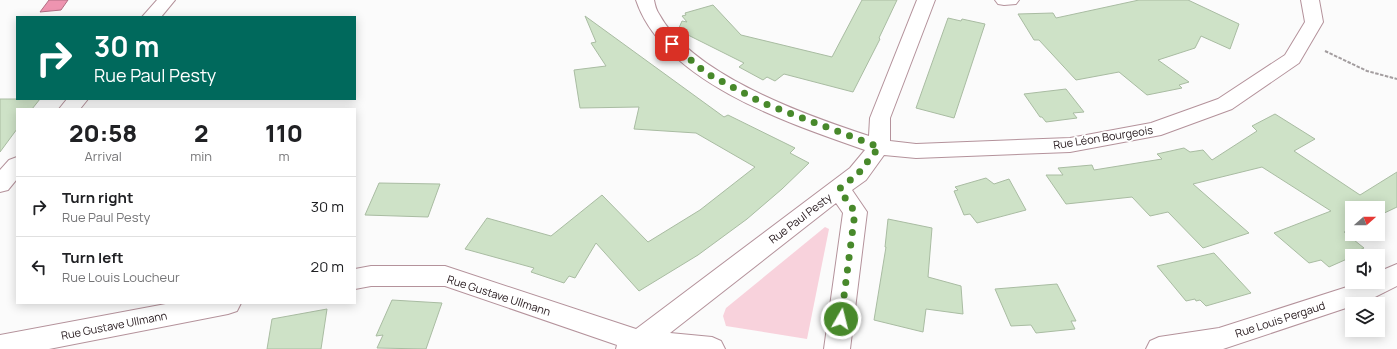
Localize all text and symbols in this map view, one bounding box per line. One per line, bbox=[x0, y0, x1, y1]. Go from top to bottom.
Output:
text: 30 m bbox=[94, 27, 159, 65]
pin bbox=[655, 27, 689, 61]
icon: right bbox=[28, 32, 80, 84]
icon: arrive bbox=[661, 33, 683, 55]
text: Rue Paul Pesty bbox=[94, 63, 216, 87]
text: 20:58 bbox=[69, 116, 137, 149]
text: 2 bbox=[194, 116, 208, 149]
text: 110 bbox=[265, 116, 303, 149]
street label: Rue Léon Bourgeois bbox=[1052, 122, 1154, 152]
text: Arrival bbox=[85, 147, 122, 165]
text: min bbox=[190, 147, 212, 165]
text: m bbox=[279, 147, 290, 165]
text: Turn right bbox=[62, 187, 133, 208]
street label: Rue Paul Pesty bbox=[766, 189, 835, 246]
icon: right bbox=[28, 196, 50, 218]
text: 30 m bbox=[311, 196, 344, 217]
north arrow bbox=[1345, 201, 1385, 241]
map controls bbox=[1345, 201, 1385, 337]
text: Rue Paul Pesty bbox=[62, 208, 150, 226]
text: Turn left bbox=[62, 247, 124, 268]
button: sound bbox=[1345, 249, 1385, 289]
icon: left bbox=[28, 256, 50, 278]
text: 20 m bbox=[311, 256, 344, 277]
text: Rue Louis Loucheur bbox=[62, 268, 180, 286]
street label: Rue Gustave Ullmann bbox=[445, 271, 553, 319]
street label: Rue Louis Pergaud bbox=[1233, 297, 1327, 341]
button: layers bbox=[1345, 297, 1385, 337]
position arrow bbox=[820, 298, 862, 340]
street label: Rue Gustave Ullmann bbox=[60, 307, 168, 343]

